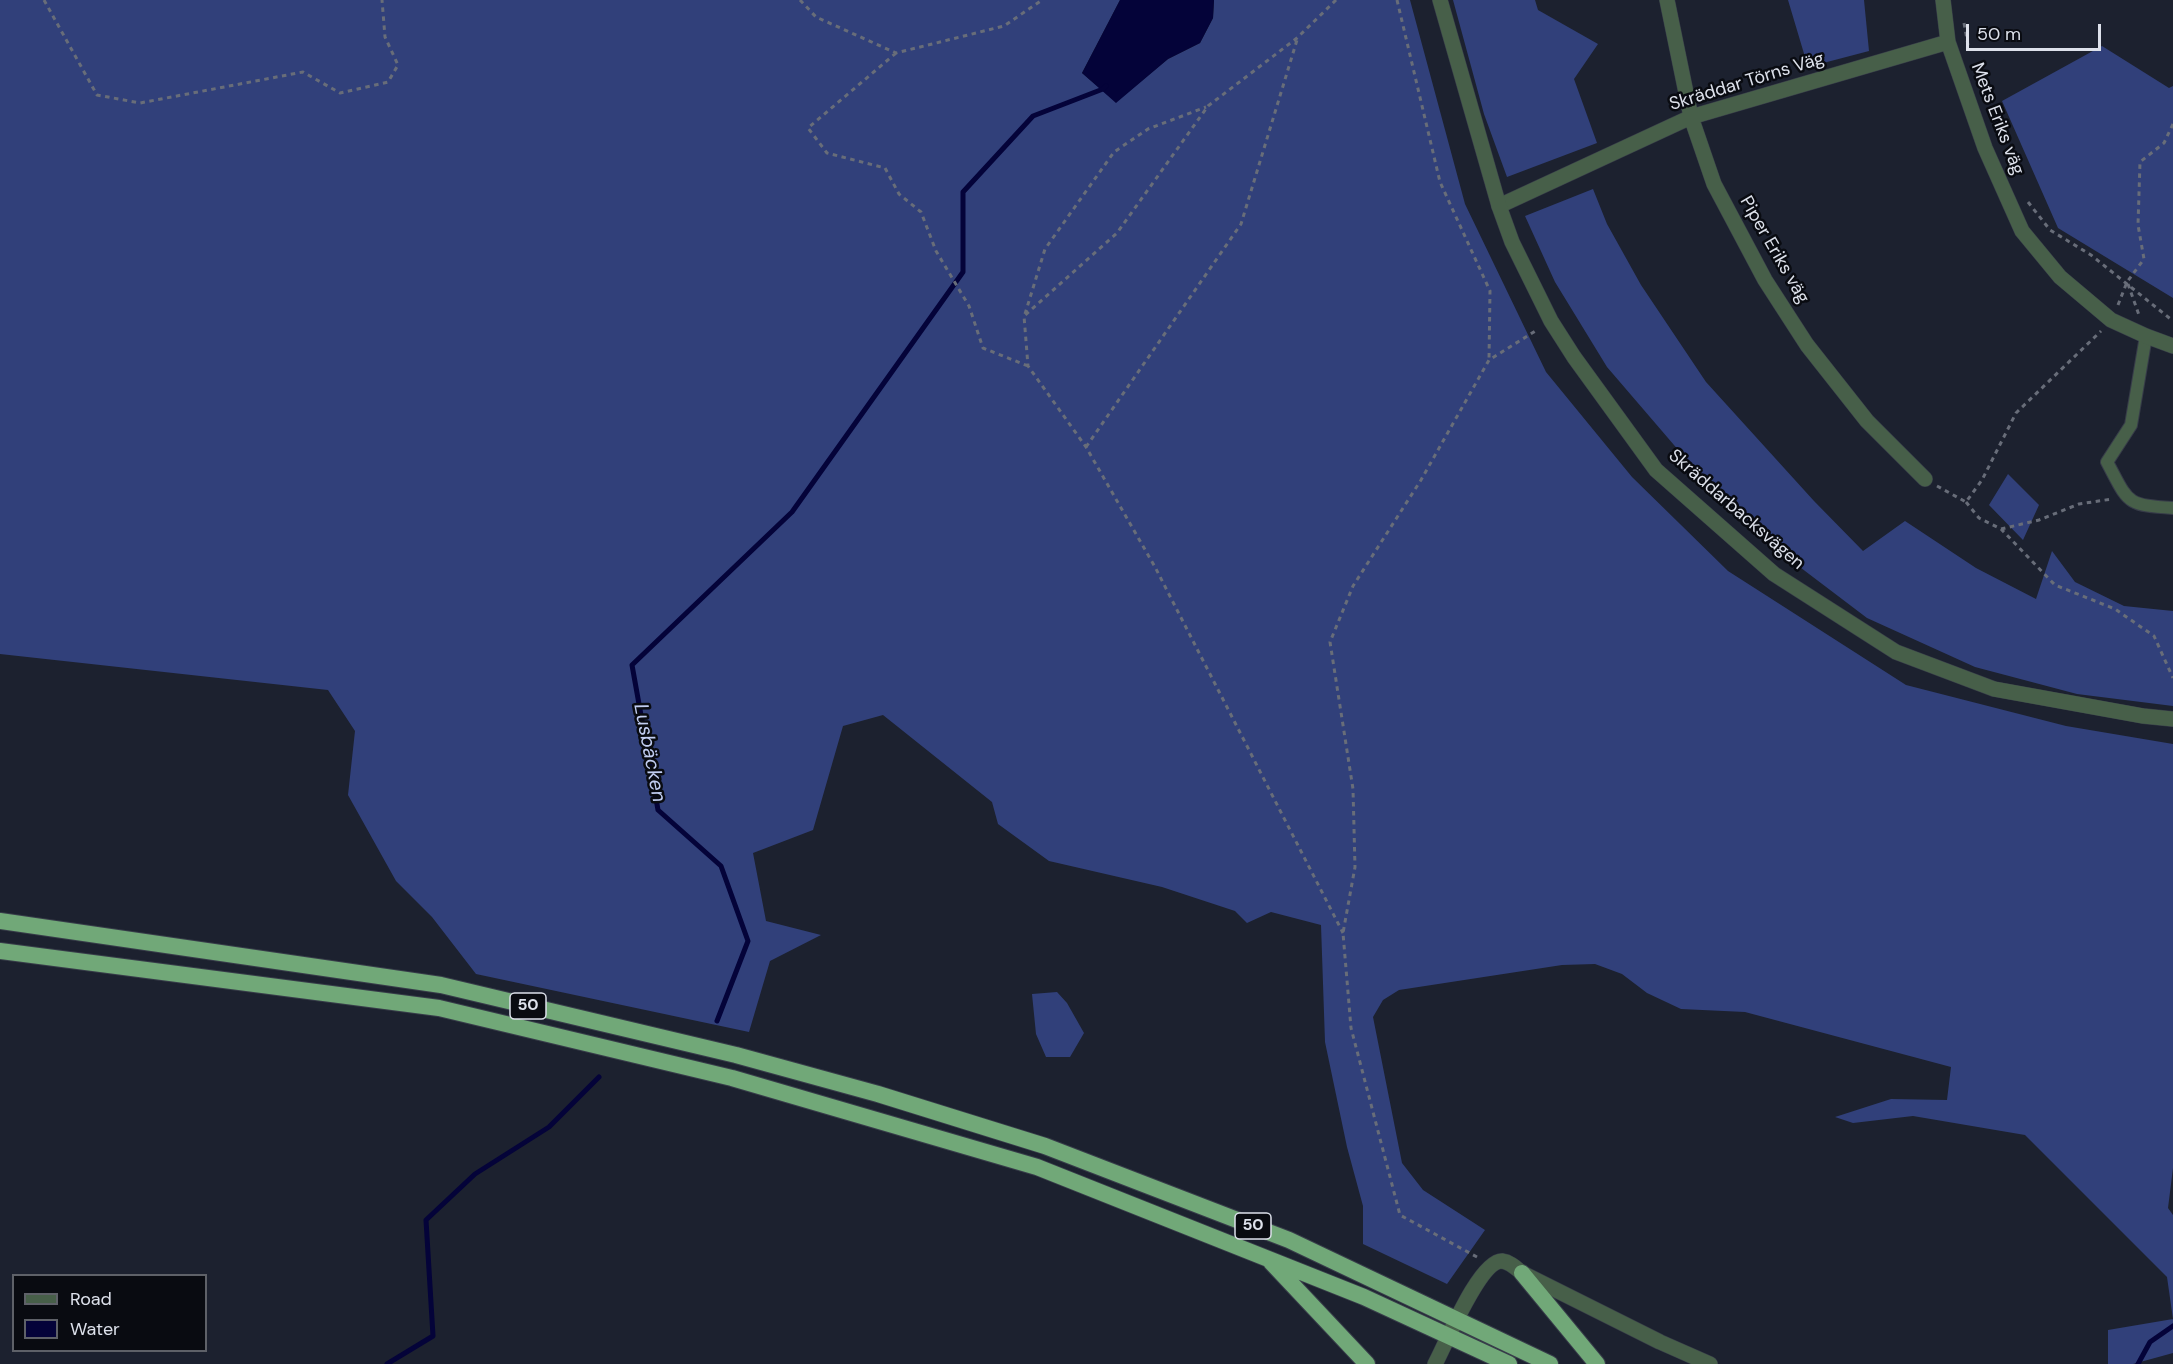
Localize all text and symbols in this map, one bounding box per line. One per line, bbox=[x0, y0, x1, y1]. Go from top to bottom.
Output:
scale bar bbox=[1969, 12, 2104, 50]
text: 50 m bbox=[1977, 22, 2021, 46]
street label: Skräddar Törns Väg bbox=[1667, 48, 1827, 116]
street label: Mets Eriks väg bbox=[1966, 60, 2028, 178]
street label: Piper Eriks väg bbox=[1735, 193, 1813, 307]
street label: Skräddarbacksvägen bbox=[1664, 445, 1808, 575]
water label: Lusbäcken bbox=[628, 702, 670, 804]
road number: 50 bbox=[510, 993, 546, 1019]
road number: 50 bbox=[1235, 1213, 1271, 1239]
legend bbox=[12, 1274, 207, 1352]
text: Road bbox=[70, 1287, 112, 1311]
text: Water bbox=[70, 1317, 120, 1341]

